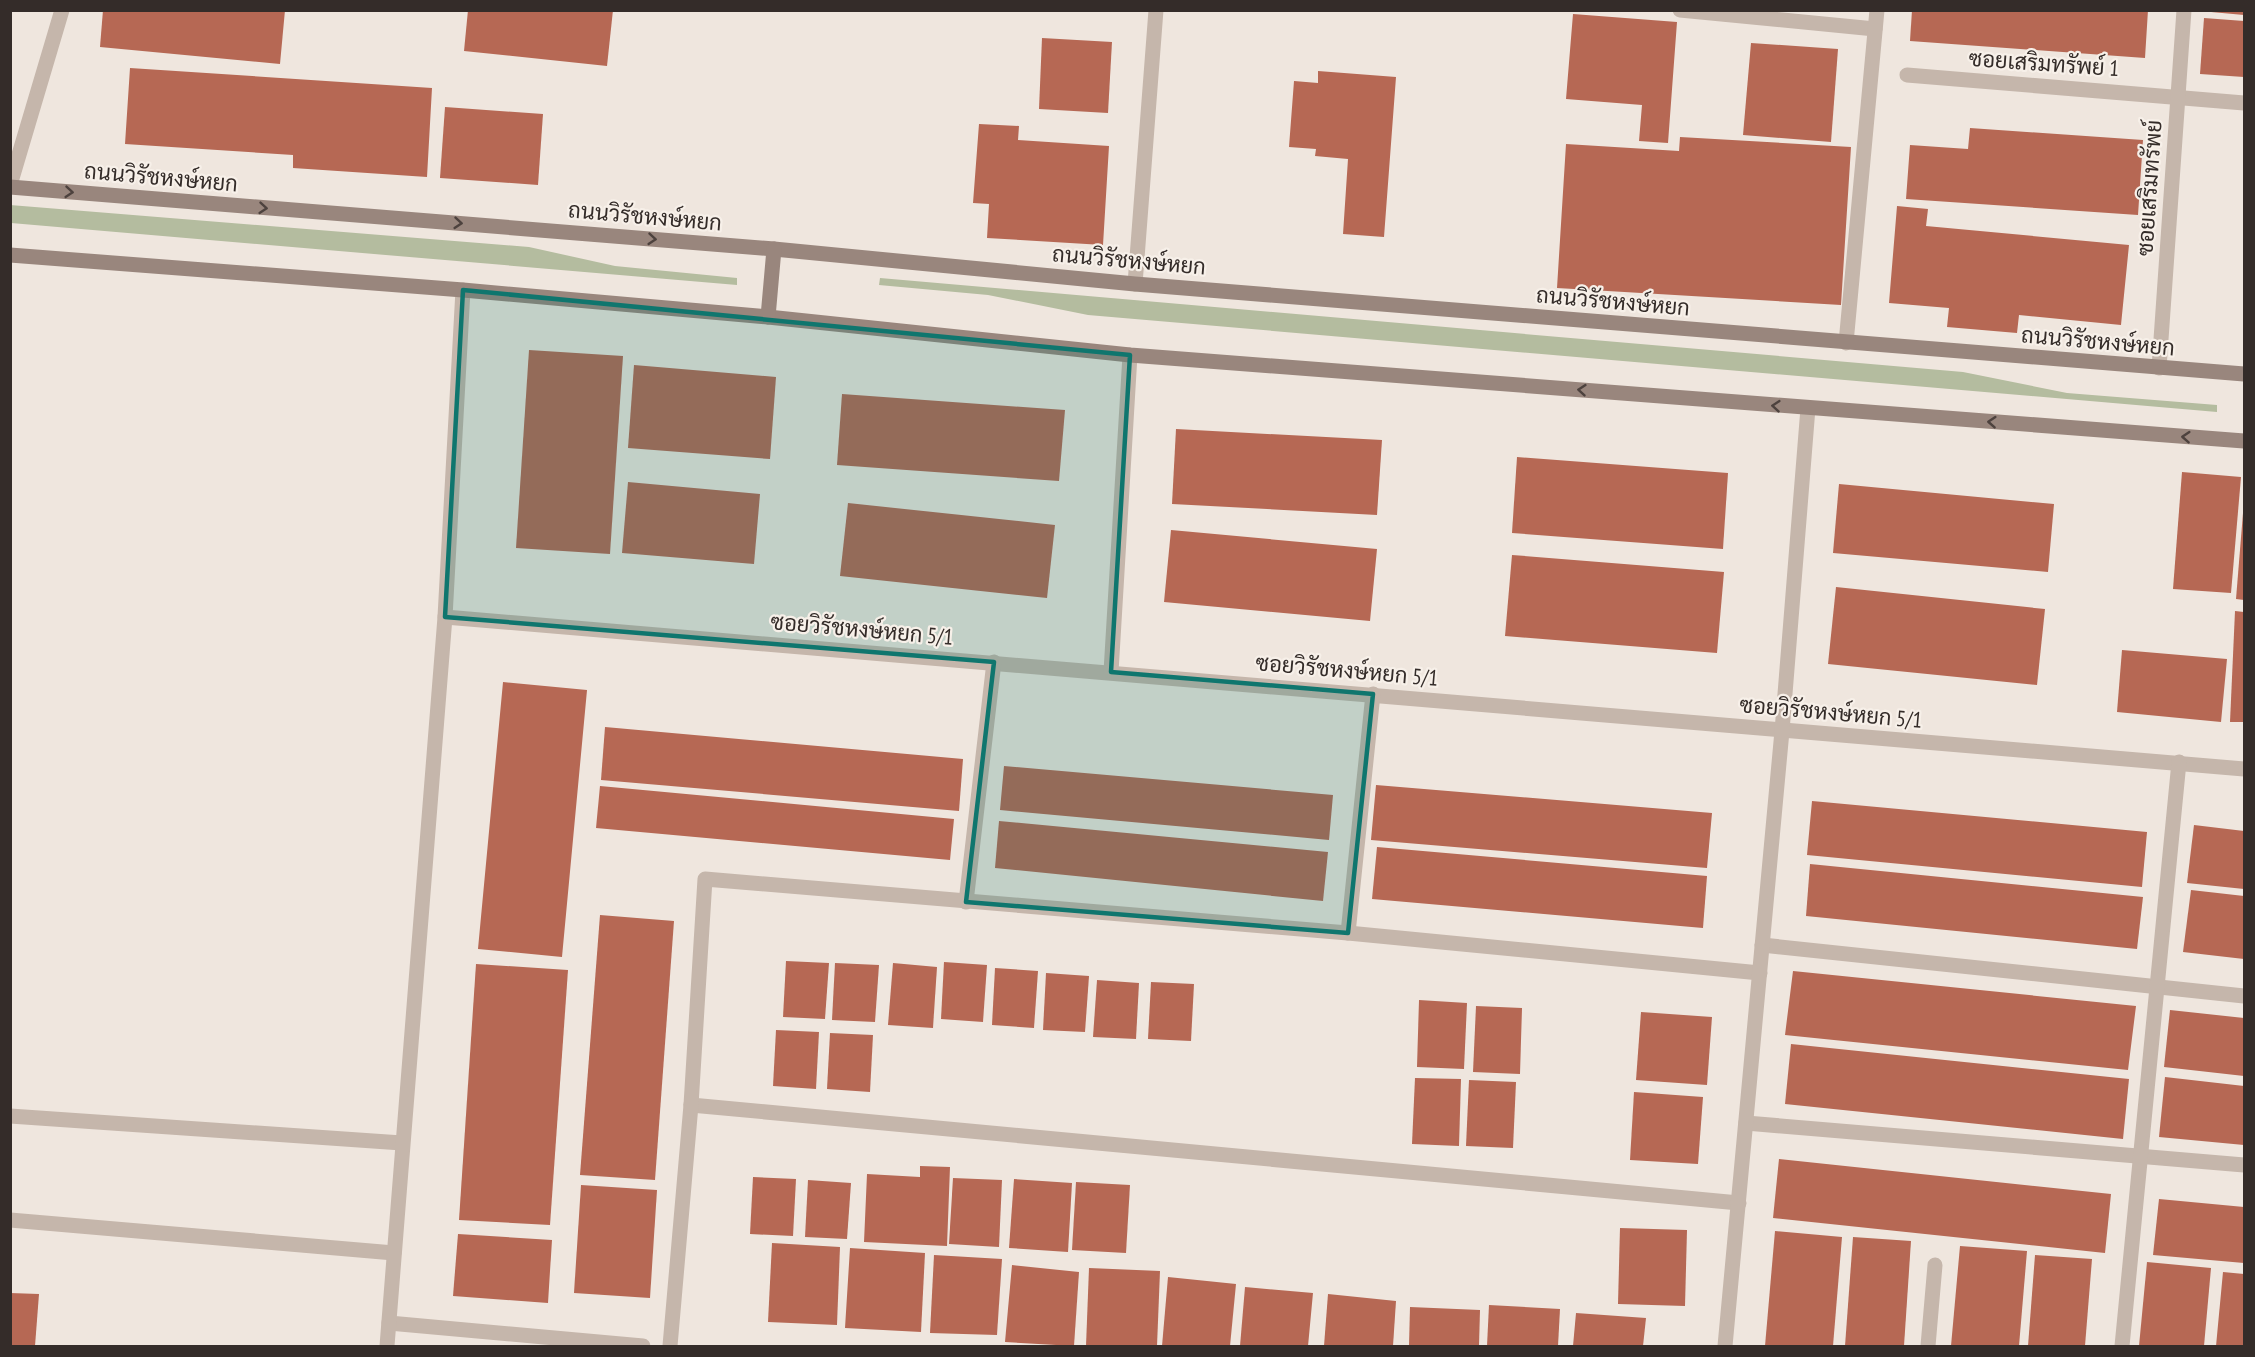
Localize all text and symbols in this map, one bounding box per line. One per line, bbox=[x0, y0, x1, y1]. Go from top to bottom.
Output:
street label: ซอยเสริมทรัพย์ 1 bbox=[1968, 44, 2120, 82]
street label: ซอยเสริมทรัพย์ bbox=[2130, 119, 2168, 257]
street label: ถนนวิรัชหงษ์หยก bbox=[83, 156, 239, 198]
one-way arrow bbox=[64, 185, 73, 198]
street label: ถนนวิรัชหงษ์หยก bbox=[567, 195, 723, 237]
one-way arrow bbox=[259, 201, 268, 214]
one-way arrow bbox=[453, 216, 462, 229]
one-way arrow bbox=[647, 232, 656, 245]
street label: ถนนวิรัชหงษ์หยก bbox=[1051, 239, 1207, 281]
street label: ถนนวิรัชหงษ์หยก bbox=[1535, 280, 1691, 322]
street label: ถนนวิรัชหงษ์หยก bbox=[2020, 320, 2176, 362]
one-way arrow bbox=[1577, 384, 1587, 397]
one-way arrow bbox=[1772, 399, 1781, 412]
one-way arrow bbox=[1987, 416, 1996, 429]
one-way arrow bbox=[2182, 431, 2191, 444]
street label: ซอยวิรัชหงษ์หยก 5/1 bbox=[769, 607, 955, 651]
street label: ซอยวิรัชหงษ์หยก 5/1 bbox=[1254, 648, 1440, 692]
street label: ซอยวิรัชหงษ์หยก 5/1 bbox=[1738, 690, 1924, 734]

